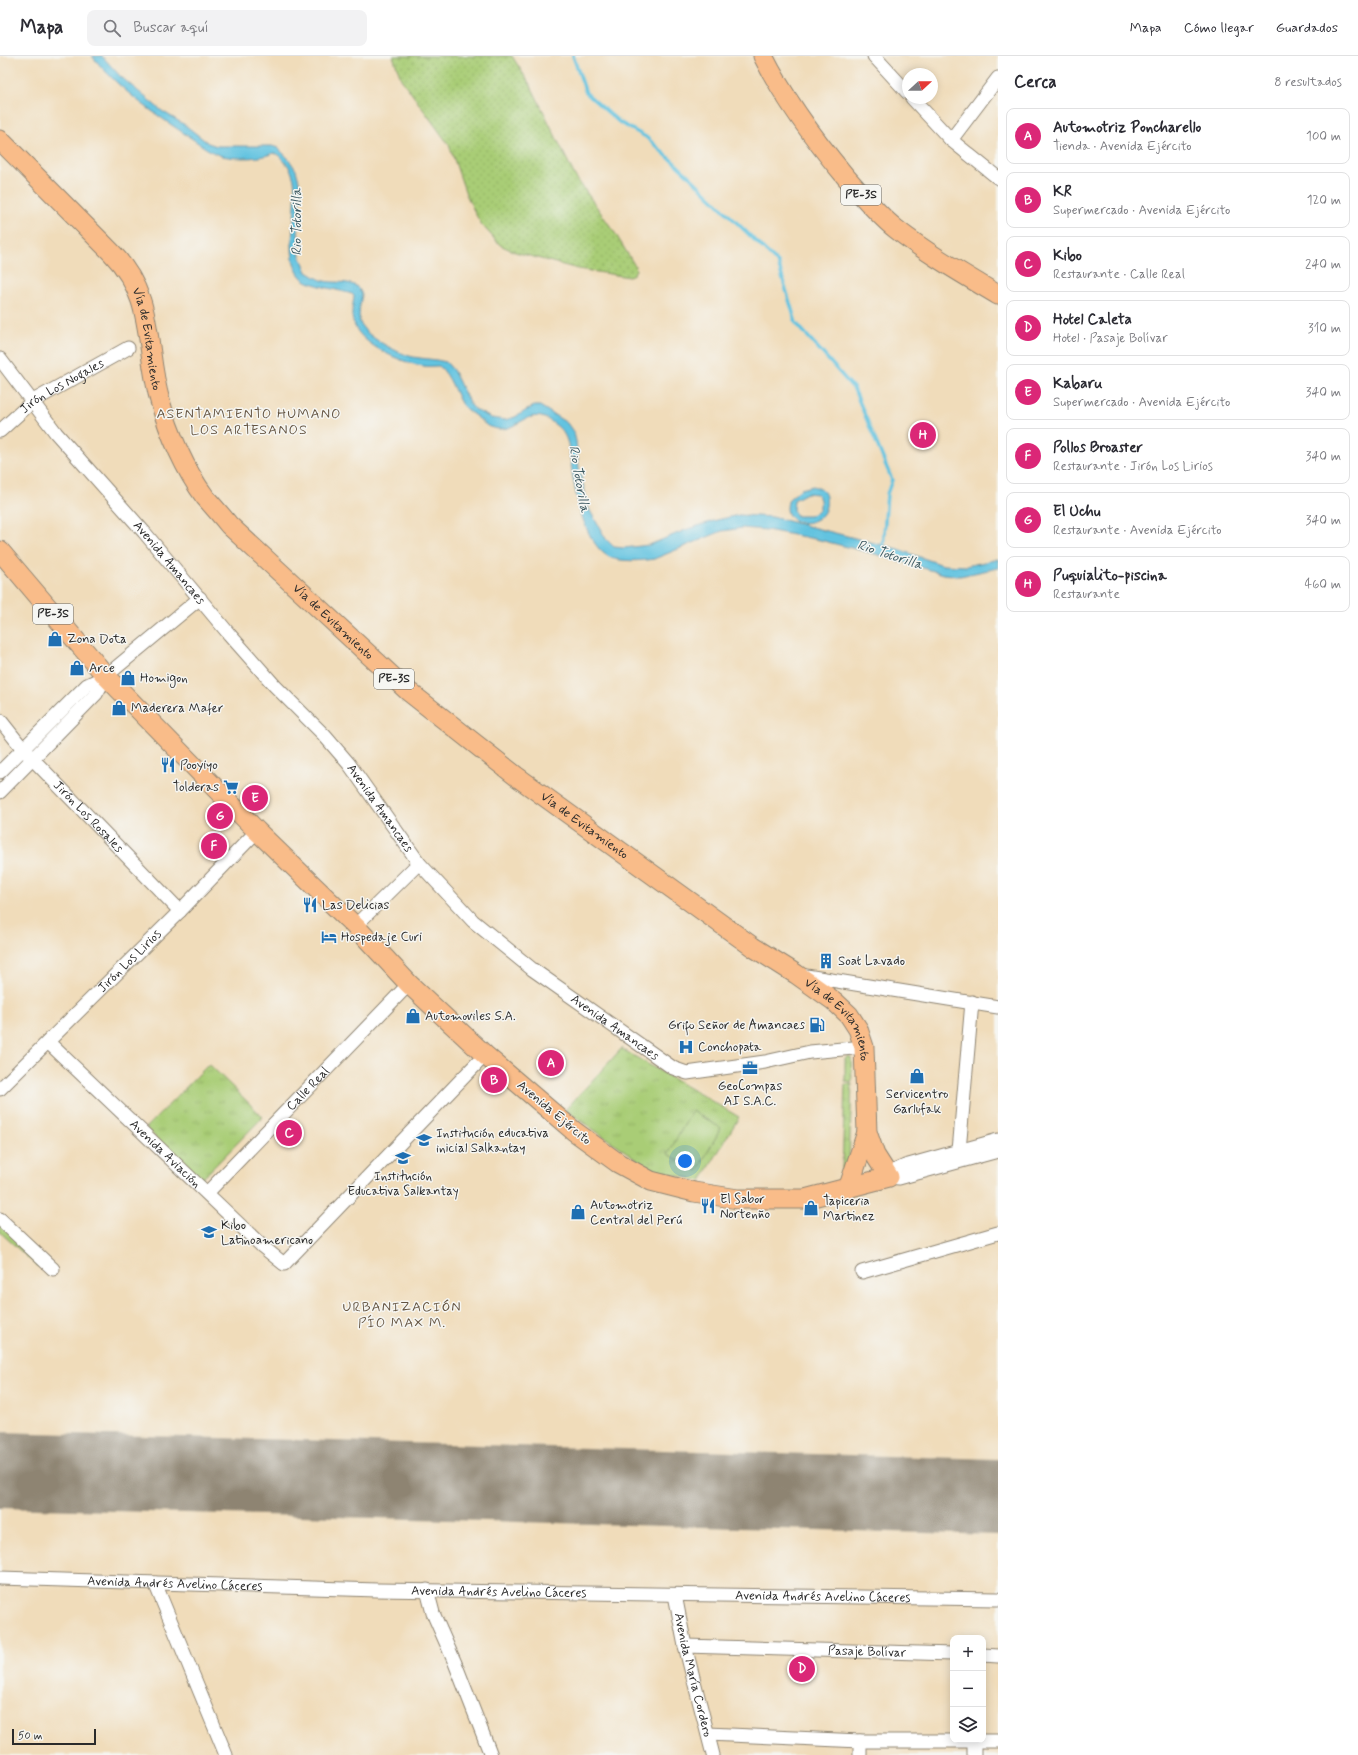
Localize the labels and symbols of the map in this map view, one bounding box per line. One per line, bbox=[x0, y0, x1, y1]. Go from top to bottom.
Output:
north arrow bbox=[902, 68, 938, 104]
road number: PE-3S bbox=[841, 185, 881, 205]
water label: Rio Totorilla bbox=[288, 188, 306, 256]
street label: Vía de Evitamiento bbox=[128, 285, 165, 392]
street label: Jirón Los Nogales bbox=[16, 355, 107, 417]
district label: ASENTAMIENTO HUMANO LOS ARTESANOS bbox=[156, 405, 342, 439]
pin: H bbox=[910, 420, 936, 450]
water label: Rio Totorilla bbox=[564, 444, 594, 514]
street label: Avenida Amancaes bbox=[129, 517, 210, 608]
water label: Rio Totorilla bbox=[855, 536, 926, 574]
street label: Vía de Evitamiento bbox=[289, 580, 377, 663]
road number: PE-3S bbox=[33, 604, 73, 624]
shop icon: Zona Dota bbox=[46, 630, 64, 648]
place label: Zona Dota bbox=[67, 631, 127, 648]
shop icon: Arce bbox=[68, 659, 86, 677]
place label: Arce bbox=[89, 660, 115, 677]
shop icon: Homigon bbox=[119, 669, 137, 687]
road number: PE-3S bbox=[374, 669, 414, 689]
place label: Homigon bbox=[140, 670, 188, 688]
shop icon: Maderera Mafer bbox=[110, 699, 128, 717]
place label: Maderera Mafer bbox=[131, 700, 224, 717]
restaurant icon: Pooyiyo bbox=[159, 756, 177, 774]
place label: Pooyiyo bbox=[180, 757, 218, 774]
street label: Avenida Amancaes bbox=[343, 761, 417, 856]
street label: Jirón Los Rosales bbox=[50, 777, 127, 856]
supermarket icon: Tolderas bbox=[222, 778, 240, 796]
place label: Tolderas bbox=[173, 779, 219, 796]
pin: E bbox=[242, 783, 268, 813]
street label: Vía de Evitamiento bbox=[537, 788, 632, 863]
pin: G bbox=[207, 801, 233, 831]
pin: F bbox=[201, 831, 227, 861]
restaurant icon: Las Delicias bbox=[301, 896, 319, 914]
place label: Las Delicias bbox=[322, 897, 390, 914]
street label: Jirón Los Lirios bbox=[94, 926, 165, 996]
hotel icon: Hospedaje Curi bbox=[320, 928, 338, 946]
place label: Hospedaje Curi bbox=[341, 929, 422, 946]
building icon: Soat Lavado bbox=[817, 952, 835, 970]
place label: Soat Lavado bbox=[838, 953, 905, 970]
street label: Vía de Evitamiento bbox=[801, 974, 873, 1061]
street label: Avenida Amancaes bbox=[567, 990, 663, 1064]
shop icon: Automoviles S.A. bbox=[404, 1007, 422, 1025]
place label: Automoviles S.A. bbox=[425, 1008, 516, 1025]
fuel station icon: Grifo Señor de Amancaes bbox=[808, 1016, 826, 1034]
place label: Grifo Señor de Amancaes bbox=[668, 1017, 805, 1036]
hospital icon: Conchopata bbox=[677, 1038, 695, 1056]
place label: Conchopata bbox=[698, 1039, 762, 1056]
pin: A bbox=[538, 1048, 564, 1078]
office icon: GeoCompas AI S.A.C. bbox=[741, 1059, 759, 1077]
street label: Calle Real bbox=[283, 1063, 333, 1114]
pin: B bbox=[481, 1065, 507, 1095]
shop icon: Servicentro Garlufak bbox=[908, 1067, 926, 1085]
street label: Avenida Ejército bbox=[513, 1077, 595, 1149]
place label: GeoCompas AI S.A.C. bbox=[718, 1078, 783, 1110]
place label: Servicentro Garlufak bbox=[886, 1086, 948, 1118]
street label: Avenida Aviación bbox=[126, 1116, 205, 1192]
pin: C bbox=[276, 1118, 302, 1148]
place label: Institución educativa inicial Salkantay bbox=[436, 1125, 549, 1157]
school or university icon: Institución educativa inicial Salkantay bbox=[415, 1131, 433, 1149]
school or university icon: Institución Educativa Salkantay bbox=[394, 1149, 412, 1167]
your location bbox=[675, 1151, 695, 1171]
place label: Institución Educativa Salkantay bbox=[347, 1168, 459, 1200]
place label: El Sabor Nortenño bbox=[720, 1191, 771, 1223]
place label: Tapiceria Martinez bbox=[823, 1193, 875, 1225]
place label: Automotriz Central del Perú bbox=[590, 1197, 682, 1229]
restaurant icon: El Sabor Nortenño bbox=[699, 1197, 717, 1215]
shop icon: Tapiceria Martinez bbox=[802, 1199, 820, 1217]
shop icon: Automotriz Central del Perú bbox=[569, 1203, 587, 1221]
place label: Kibo Latinoamericano bbox=[221, 1217, 313, 1249]
school or university icon: Kibo Latinoamericano bbox=[200, 1223, 218, 1241]
district label: URBANIZACIÓN PÍO MAX M. bbox=[342, 1298, 462, 1332]
street label: Avenida Andrés Avelino Cáceres bbox=[87, 1572, 263, 1595]
street label: Avenida Andrés Avelino Cáceres bbox=[411, 1582, 587, 1602]
street label: Avenida Andrés Avelino Cáceres bbox=[735, 1587, 911, 1606]
street label: Avenida María Cordero bbox=[670, 1611, 717, 1739]
street label: Pasaje Bolívar bbox=[828, 1642, 907, 1661]
pin: D bbox=[789, 1654, 815, 1684]
scale bar bbox=[12, 1727, 96, 1746]

